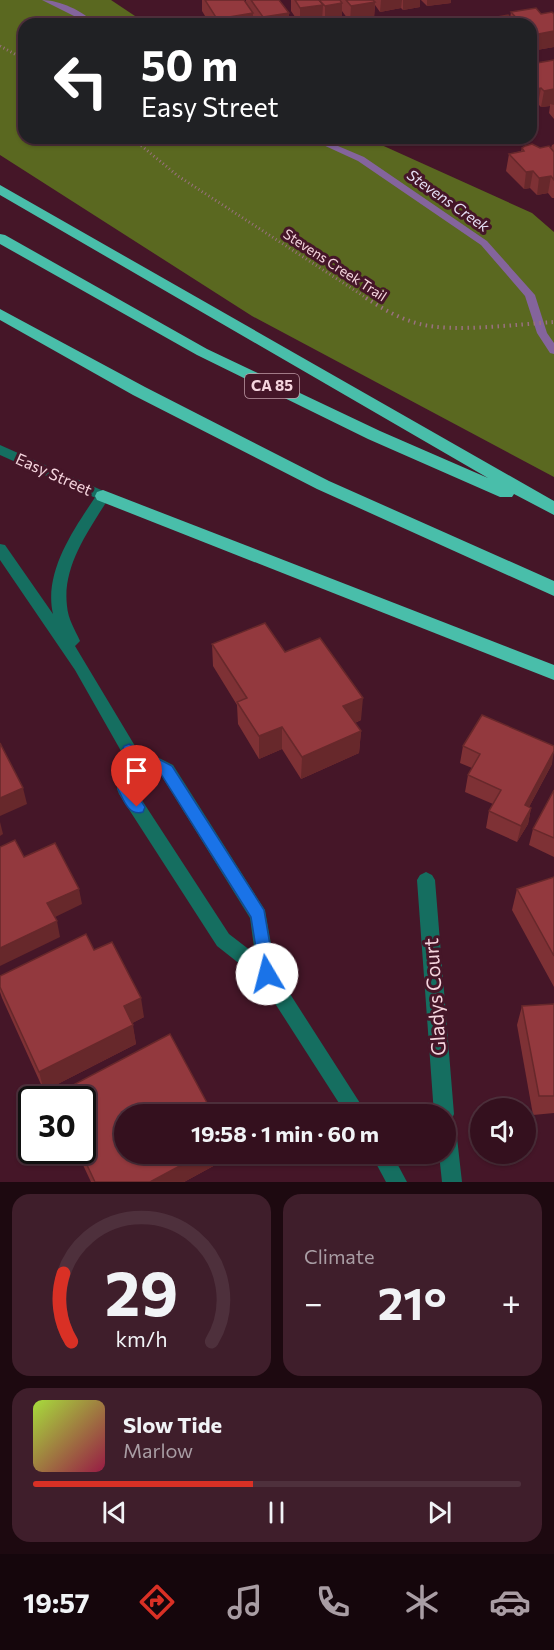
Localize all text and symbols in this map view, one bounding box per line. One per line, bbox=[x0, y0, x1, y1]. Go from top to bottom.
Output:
text: 50 m bbox=[141, 38, 238, 90]
icon: left bbox=[42, 42, 120, 120]
text: Easy Street bbox=[141, 90, 279, 123]
water label: Stevens Creek bbox=[404, 165, 494, 236]
street label: Stevens Creek Trail bbox=[280, 225, 390, 304]
road number: CA 85 bbox=[245, 374, 299, 398]
street label: Easy Street bbox=[13, 448, 96, 499]
pin bbox=[111, 745, 162, 807]
icon: arrive bbox=[120, 754, 153, 787]
street label: Gladys Court bbox=[418, 937, 450, 1057]
position arrow bbox=[235, 942, 299, 1006]
speed limit sign: 30 bbox=[18, 1086, 96, 1164]
map controls bbox=[470, 1098, 536, 1164]
button: sound bbox=[470, 1098, 536, 1164]
text: 19:58 · 1 min · 60 m bbox=[191, 1120, 379, 1147]
text: Climate bbox=[304, 1244, 374, 1268]
text: 29 bbox=[105, 1253, 178, 1329]
text: 21° bbox=[378, 1274, 447, 1329]
text: − bbox=[304, 1281, 323, 1322]
text: + bbox=[502, 1281, 521, 1322]
text: km/h bbox=[115, 1325, 168, 1351]
text: Slow Tide bbox=[123, 1411, 222, 1438]
text: Marlow bbox=[123, 1438, 193, 1462]
icon: previous bbox=[98, 1496, 131, 1529]
icon: pause bbox=[260, 1496, 293, 1529]
icon: next bbox=[423, 1496, 456, 1529]
icon: directions bbox=[136, 1581, 178, 1623]
icon: music bbox=[224, 1581, 266, 1623]
icon: phone bbox=[312, 1581, 354, 1623]
icon: climate bbox=[401, 1581, 443, 1623]
icon: car bbox=[489, 1581, 531, 1623]
text: 19:57 bbox=[23, 1586, 90, 1619]

